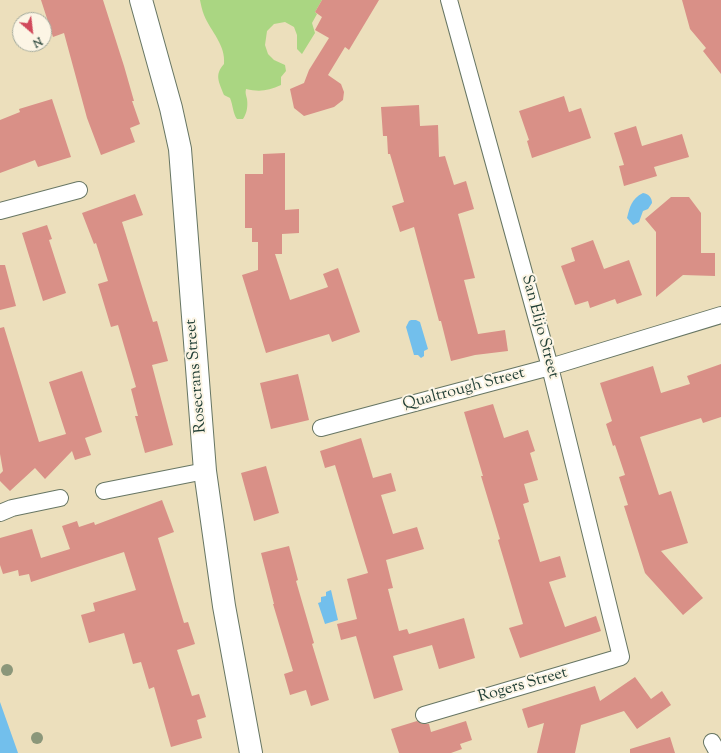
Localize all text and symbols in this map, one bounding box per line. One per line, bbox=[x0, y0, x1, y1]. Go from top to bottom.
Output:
north arrow bbox=[12, 12, 52, 52]
text: N bbox=[30, 33, 45, 51]
street label: San Elijo Street bbox=[516, 273, 562, 381]
street label: Rosecrans Street bbox=[182, 318, 212, 434]
street label: Qualtrough Street bbox=[401, 364, 527, 416]
street label: Rogers Street bbox=[476, 664, 570, 708]

